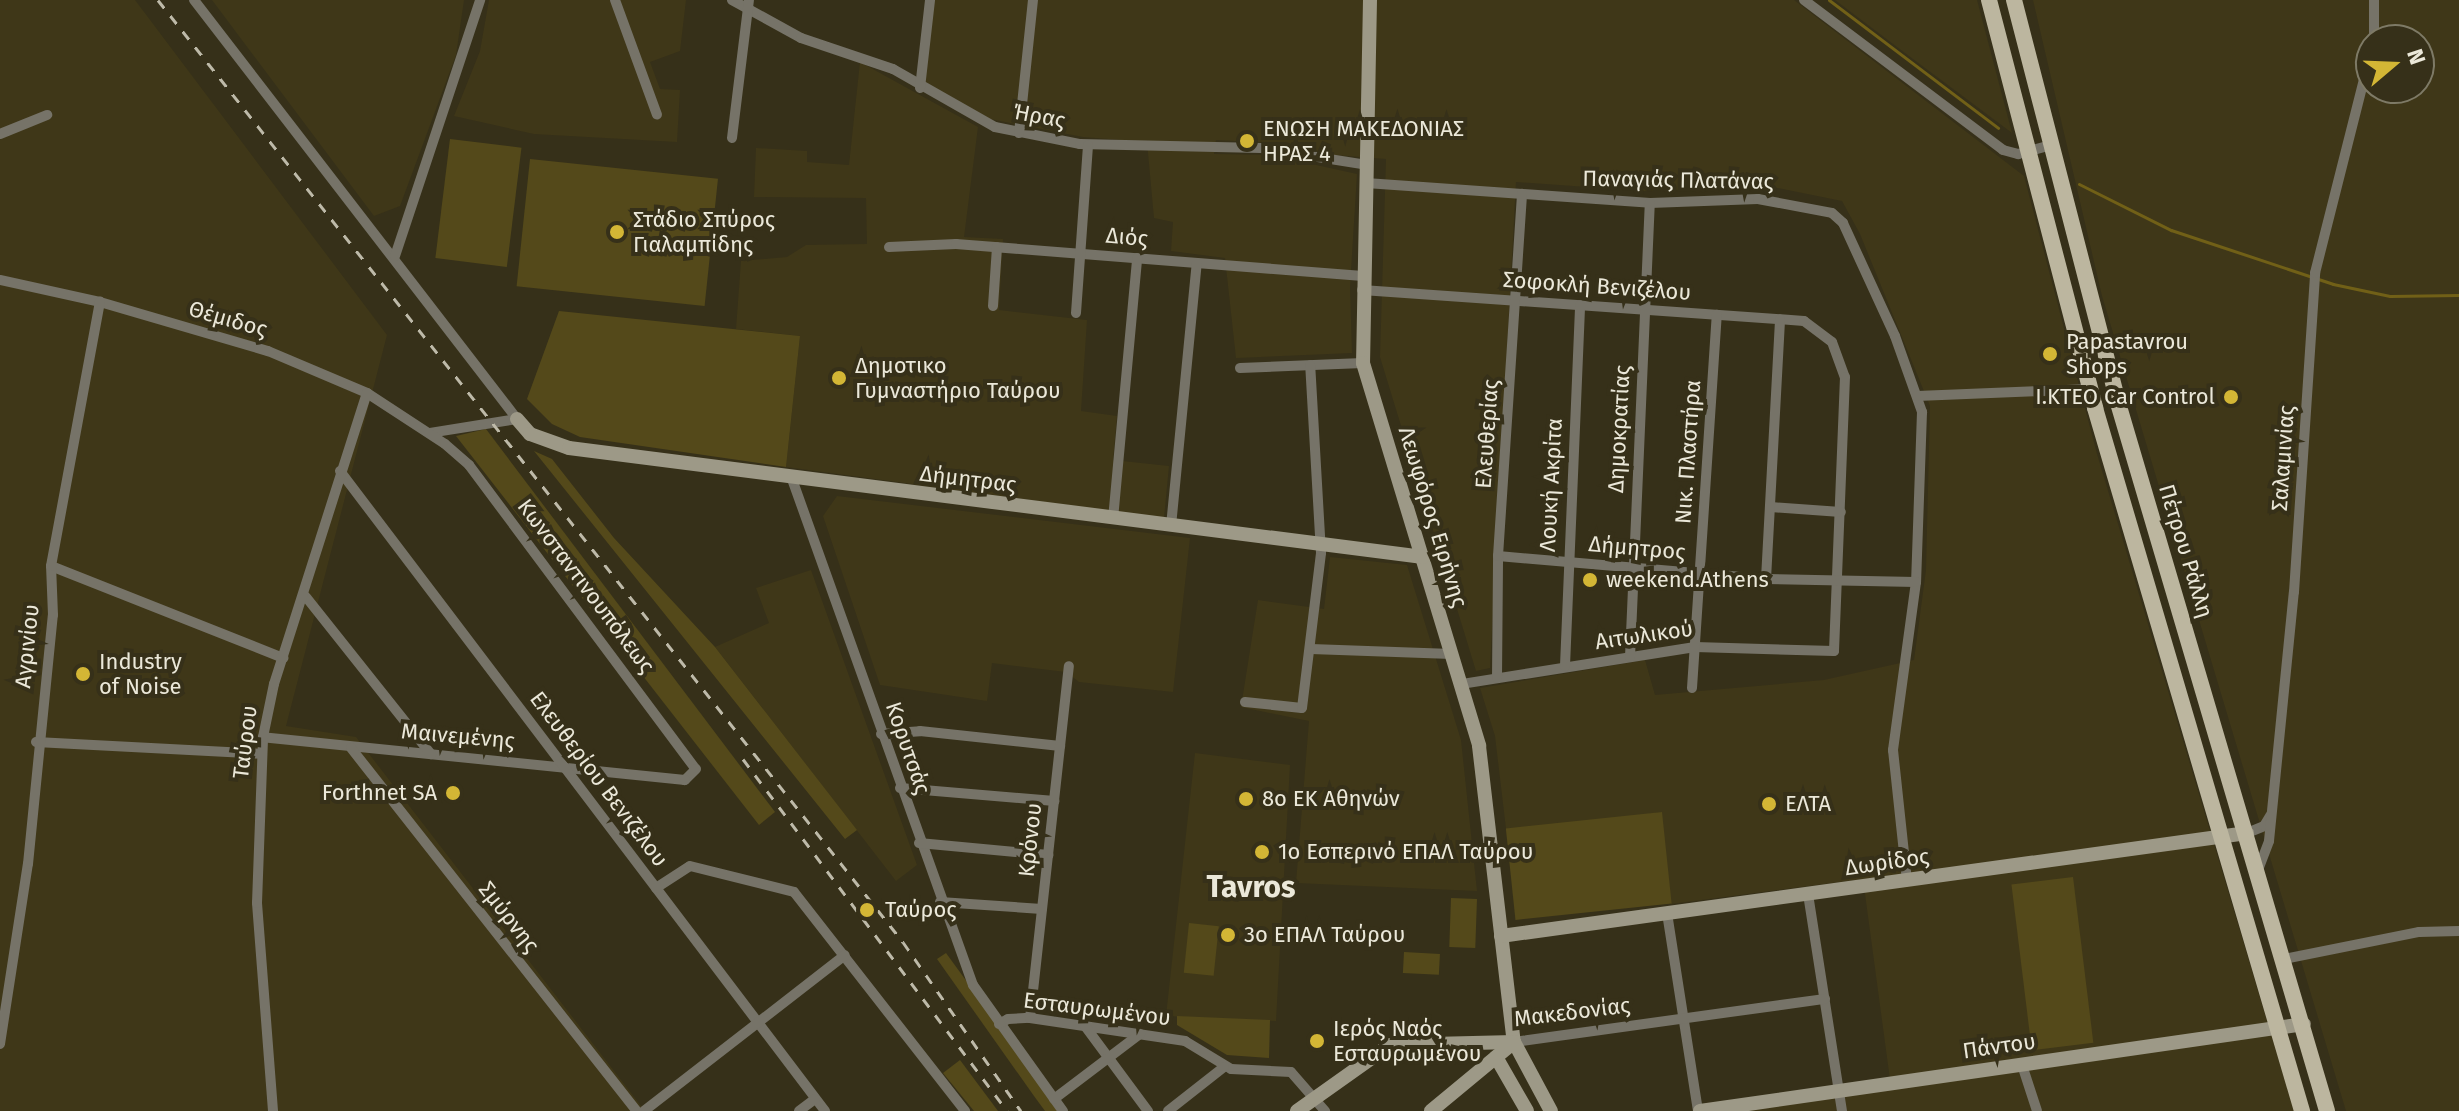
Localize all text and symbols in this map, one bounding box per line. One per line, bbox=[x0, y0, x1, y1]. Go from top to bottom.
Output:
north arrow bbox=[2355, 24, 2435, 104]
text: N bbox=[2401, 45, 2431, 68]
street label: Ήρας bbox=[1011, 98, 1067, 134]
place label: ΕΝΩΣΗ ΜΑΚΕΔΟΝΙΑΣ ΗΡΑΣ 4 bbox=[1263, 115, 1464, 166]
marker: ΕΝΩΣΗ ΜΑΚΕΔΟΝΙΑΣ ΗΡΑΣ 4 bbox=[1238, 132, 1256, 150]
street label: Παναγιάς Πλατάνας bbox=[1582, 165, 1774, 195]
place label: Στάδιο Σπύρος Γιαλαμπίδης bbox=[633, 206, 775, 258]
street label: Διός bbox=[1105, 222, 1149, 252]
marker: Στάδιο Σπύρος Γιαλαμπίδης bbox=[608, 223, 626, 241]
street label: Σοφοκλή Βενιζέλου bbox=[1502, 266, 1692, 306]
street label: Θέμιδος bbox=[186, 295, 270, 343]
place label: Papastavrou Shops bbox=[2066, 328, 2188, 380]
marker: Papastavrou Shops bbox=[2041, 345, 2059, 363]
place label: Δημοτικο Γυμναστήριο Ταύρου bbox=[855, 352, 1061, 404]
street label: Δημοκρατίας bbox=[1602, 364, 1636, 494]
marker: Δημοτικο Γυμναστήριο Ταύρου bbox=[830, 369, 848, 387]
street label: Ελευθερίας bbox=[1470, 378, 1504, 490]
street label: Νικ. Πλαστήρα bbox=[1670, 379, 1706, 525]
place label: Ι.ΚΤΕΟ Car Control bbox=[2035, 384, 2215, 410]
marker: Ι.ΚΤΕΟ Car Control bbox=[2222, 388, 2240, 406]
street label: Σαλαμινίας bbox=[2266, 404, 2300, 512]
street label: Λουκή Ακρίτα bbox=[1534, 417, 1568, 553]
street label: Λεωφόρος Ειρήνης bbox=[1393, 423, 1473, 611]
street label: Δήμητρας bbox=[918, 460, 1018, 498]
street label: Πέτρου Ράλλη bbox=[2153, 481, 2219, 621]
street label: Κωνσταντινουπόλεως bbox=[512, 494, 660, 678]
street label: Δήμητρος bbox=[1587, 531, 1687, 565]
place label: weekend.Athens bbox=[1606, 567, 1769, 593]
marker: weekend.Athens bbox=[1581, 571, 1599, 589]
street label: Αγρινίου bbox=[9, 603, 45, 689]
street label: Αιτωλικού bbox=[1593, 615, 1695, 655]
place label: Industry of Noise bbox=[99, 648, 182, 700]
marker: Industry of Noise bbox=[74, 665, 92, 683]
street label: Ελευθερίου Βενιζέλου bbox=[524, 686, 674, 872]
street label: Κορυτσάς bbox=[880, 698, 936, 798]
street label: Ταύρου bbox=[227, 704, 263, 780]
street label: Μαινεμένης bbox=[400, 718, 516, 754]
place label: Forthnet SA bbox=[322, 780, 437, 806]
marker: Forthnet SA bbox=[444, 784, 462, 802]
place label: 8ο ΕΚ Αθηνών bbox=[1262, 786, 1400, 812]
marker: 8ο ΕΚ Αθηνών bbox=[1237, 790, 1255, 808]
place label: ΕΛΤΑ bbox=[1785, 791, 1831, 817]
marker: ΕΛΤΑ bbox=[1760, 795, 1778, 813]
street label: Κρόνου bbox=[1013, 802, 1047, 878]
place label: 1ο Εσπερινό ΕΠΑΛ Ταύρου bbox=[1278, 839, 1533, 865]
marker: 1ο Εσπερινό ΕΠΑΛ Ταύρου bbox=[1253, 843, 1271, 861]
street label: Δωρίδος bbox=[1843, 843, 1931, 881]
district label: Tavros bbox=[1206, 869, 1296, 905]
street label: Σμύρνης bbox=[473, 876, 545, 958]
place label: Ταύρος bbox=[885, 897, 957, 923]
marker: Ταύρος bbox=[856, 899, 878, 921]
place label: 3ο ΕΠΑΛ Ταύρου bbox=[1244, 922, 1405, 948]
marker: 3ο ΕΠΑΛ Ταύρου bbox=[1219, 926, 1237, 944]
street label: Εσταυρωμένου bbox=[1022, 987, 1172, 1031]
street label: Μακεδονίας bbox=[1512, 992, 1632, 1032]
place label: Ιερός Ναός Εσταυρωμένου bbox=[1333, 1015, 1481, 1066]
street label: Πάντου bbox=[1961, 1028, 2037, 1064]
marker: Ιερός Ναός Εσταυρωμένου bbox=[1308, 1032, 1326, 1050]

